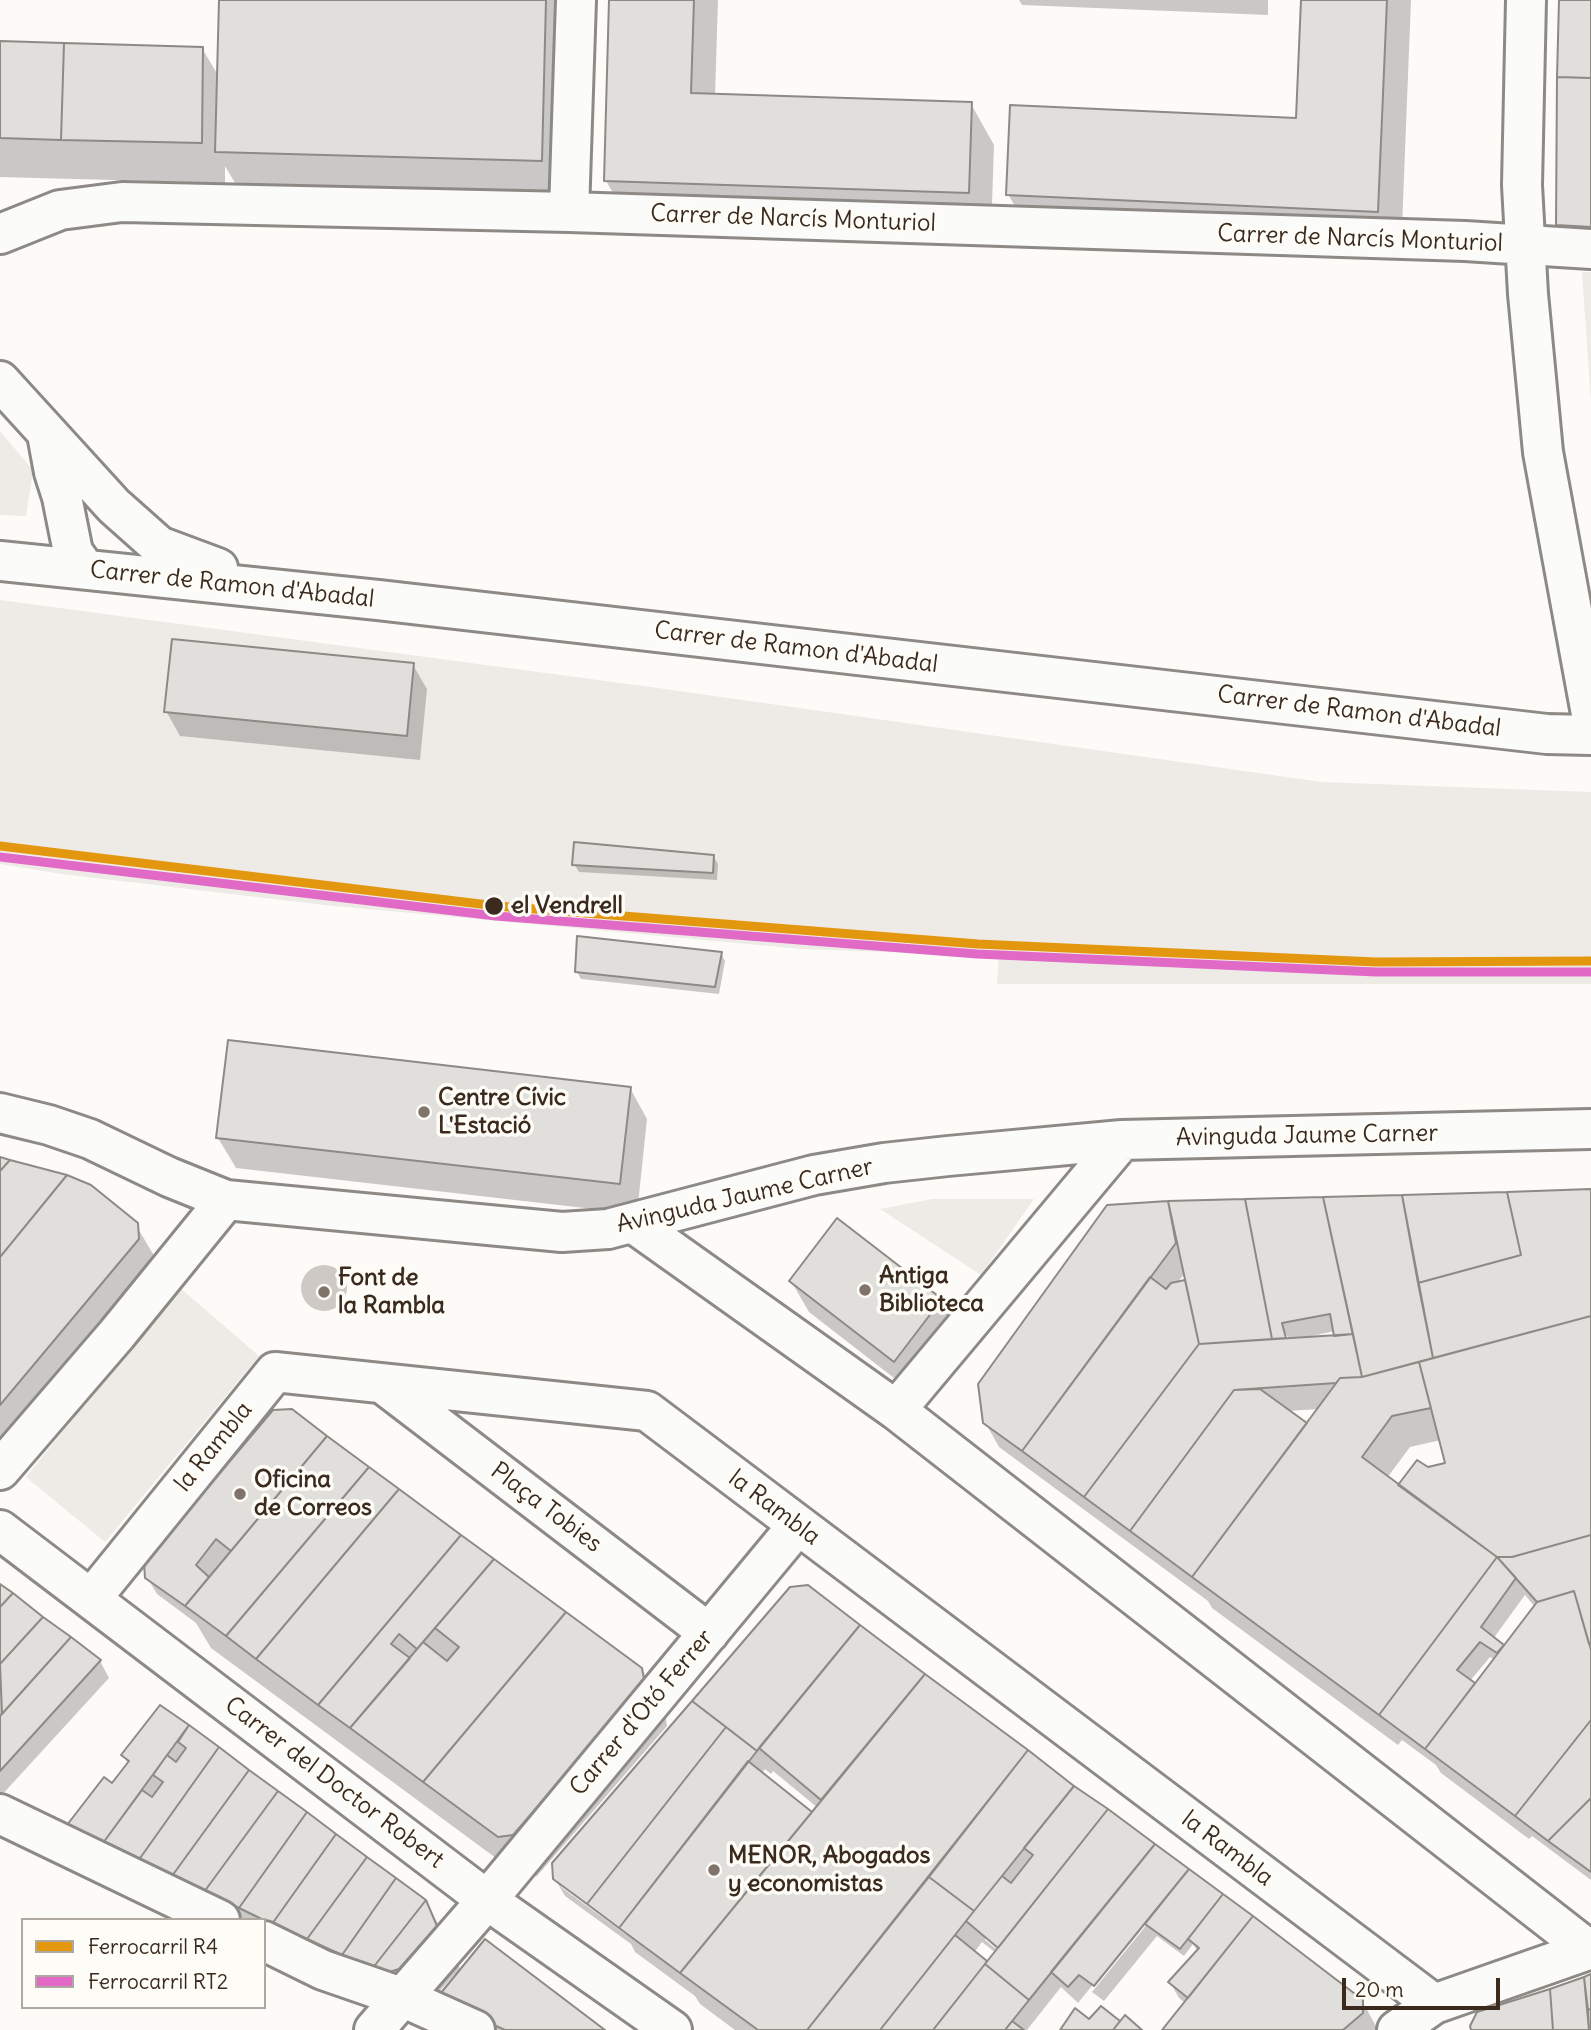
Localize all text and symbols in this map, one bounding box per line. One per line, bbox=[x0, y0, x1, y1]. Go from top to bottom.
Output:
street label: Carrer de Narcís Monturiol bbox=[650, 200, 936, 238]
street label: Carrer de Narcís Monturiol bbox=[1217, 220, 1503, 258]
street label: Carrer de Ramon d'Abadal bbox=[89, 556, 375, 614]
street label: Carrer de Ramon d'Abadal bbox=[653, 616, 939, 680]
street label: Carrer de Ramon d'Abadal bbox=[1216, 680, 1502, 744]
place label: el Vendrell bbox=[511, 892, 623, 920]
marker: el Vendrell bbox=[483, 895, 505, 917]
place label: Centre Cívic L'Estació bbox=[438, 1084, 566, 1140]
marker: Centre Cívic L'Estació bbox=[416, 1104, 432, 1120]
street label: Avinguda Jaume Carner bbox=[1176, 1119, 1438, 1153]
street label: Avinguda Jaume Carner bbox=[614, 1152, 876, 1240]
place label: Antiga Biblioteca bbox=[879, 1262, 984, 1318]
place label: Font de la Rambla bbox=[338, 1264, 445, 1320]
marker: Antiga Biblioteca bbox=[857, 1282, 873, 1298]
marker: Font de la Rambla bbox=[316, 1284, 332, 1300]
street label: la Rambla bbox=[169, 1396, 259, 1498]
street label: Plaça Tobies bbox=[485, 1457, 607, 1559]
street label: la Rambla bbox=[723, 1464, 825, 1552]
place label: Oficina de Correos bbox=[254, 1466, 372, 1522]
marker: Oficina de Correos bbox=[232, 1486, 248, 1502]
street label: Carrer d'Otó Ferrer bbox=[564, 1624, 720, 1802]
street label: Carrer del Doctor Robert bbox=[219, 1691, 449, 1875]
street label: la Rambla bbox=[1176, 1805, 1278, 1893]
place label: MENOR, Abogados y economistas bbox=[728, 1842, 930, 1898]
marker: MENOR, Abogados y economistas bbox=[706, 1862, 722, 1878]
legend bbox=[21, 1918, 266, 2009]
text: Ferrocarril R4 bbox=[88, 1933, 218, 1960]
scale bar bbox=[1346, 1964, 1504, 2008]
text: Ferrocarril RT2 bbox=[88, 1968, 228, 1995]
text: 20 m bbox=[1355, 1976, 1404, 2003]

